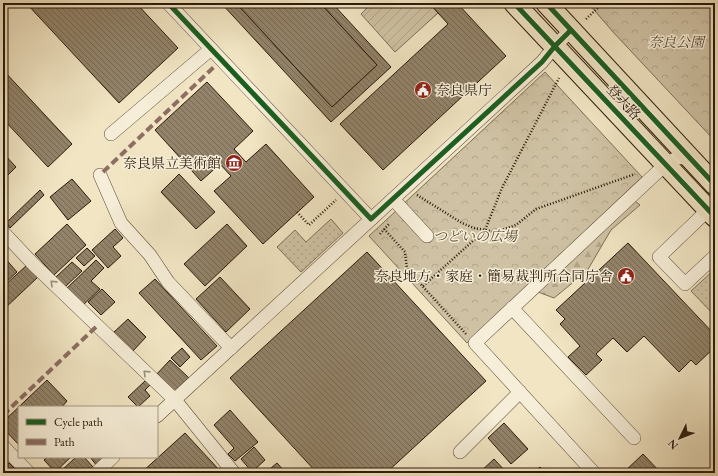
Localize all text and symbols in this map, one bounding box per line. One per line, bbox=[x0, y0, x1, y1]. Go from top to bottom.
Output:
park label: 奈良公園 bbox=[648, 33, 706, 51]
public building icon: 奈良県庁 bbox=[413, 80, 433, 100]
place label: 奈良県庁 bbox=[436, 81, 492, 99]
street label: 登大路 bbox=[603, 81, 645, 123]
museum icon: 奈良県立美術館 bbox=[224, 153, 244, 173]
place label: 奈良県立美術館 bbox=[123, 154, 221, 172]
park label: つどいの広場 bbox=[433, 227, 519, 245]
public building icon: 奈良地方・家庭・簡易裁判所合同庁舎 bbox=[616, 266, 636, 286]
place label: 奈良地方・家庭・簡易裁判所合同庁舎 bbox=[375, 267, 613, 285]
one-way arrow bbox=[50, 280, 58, 288]
one-way arrow bbox=[144, 371, 151, 378]
legend bbox=[18, 406, 158, 458]
text: Cycle path bbox=[54, 414, 103, 430]
north arrow bbox=[660, 418, 700, 458]
text: Path bbox=[54, 434, 75, 450]
text: N bbox=[664, 437, 681, 453]

